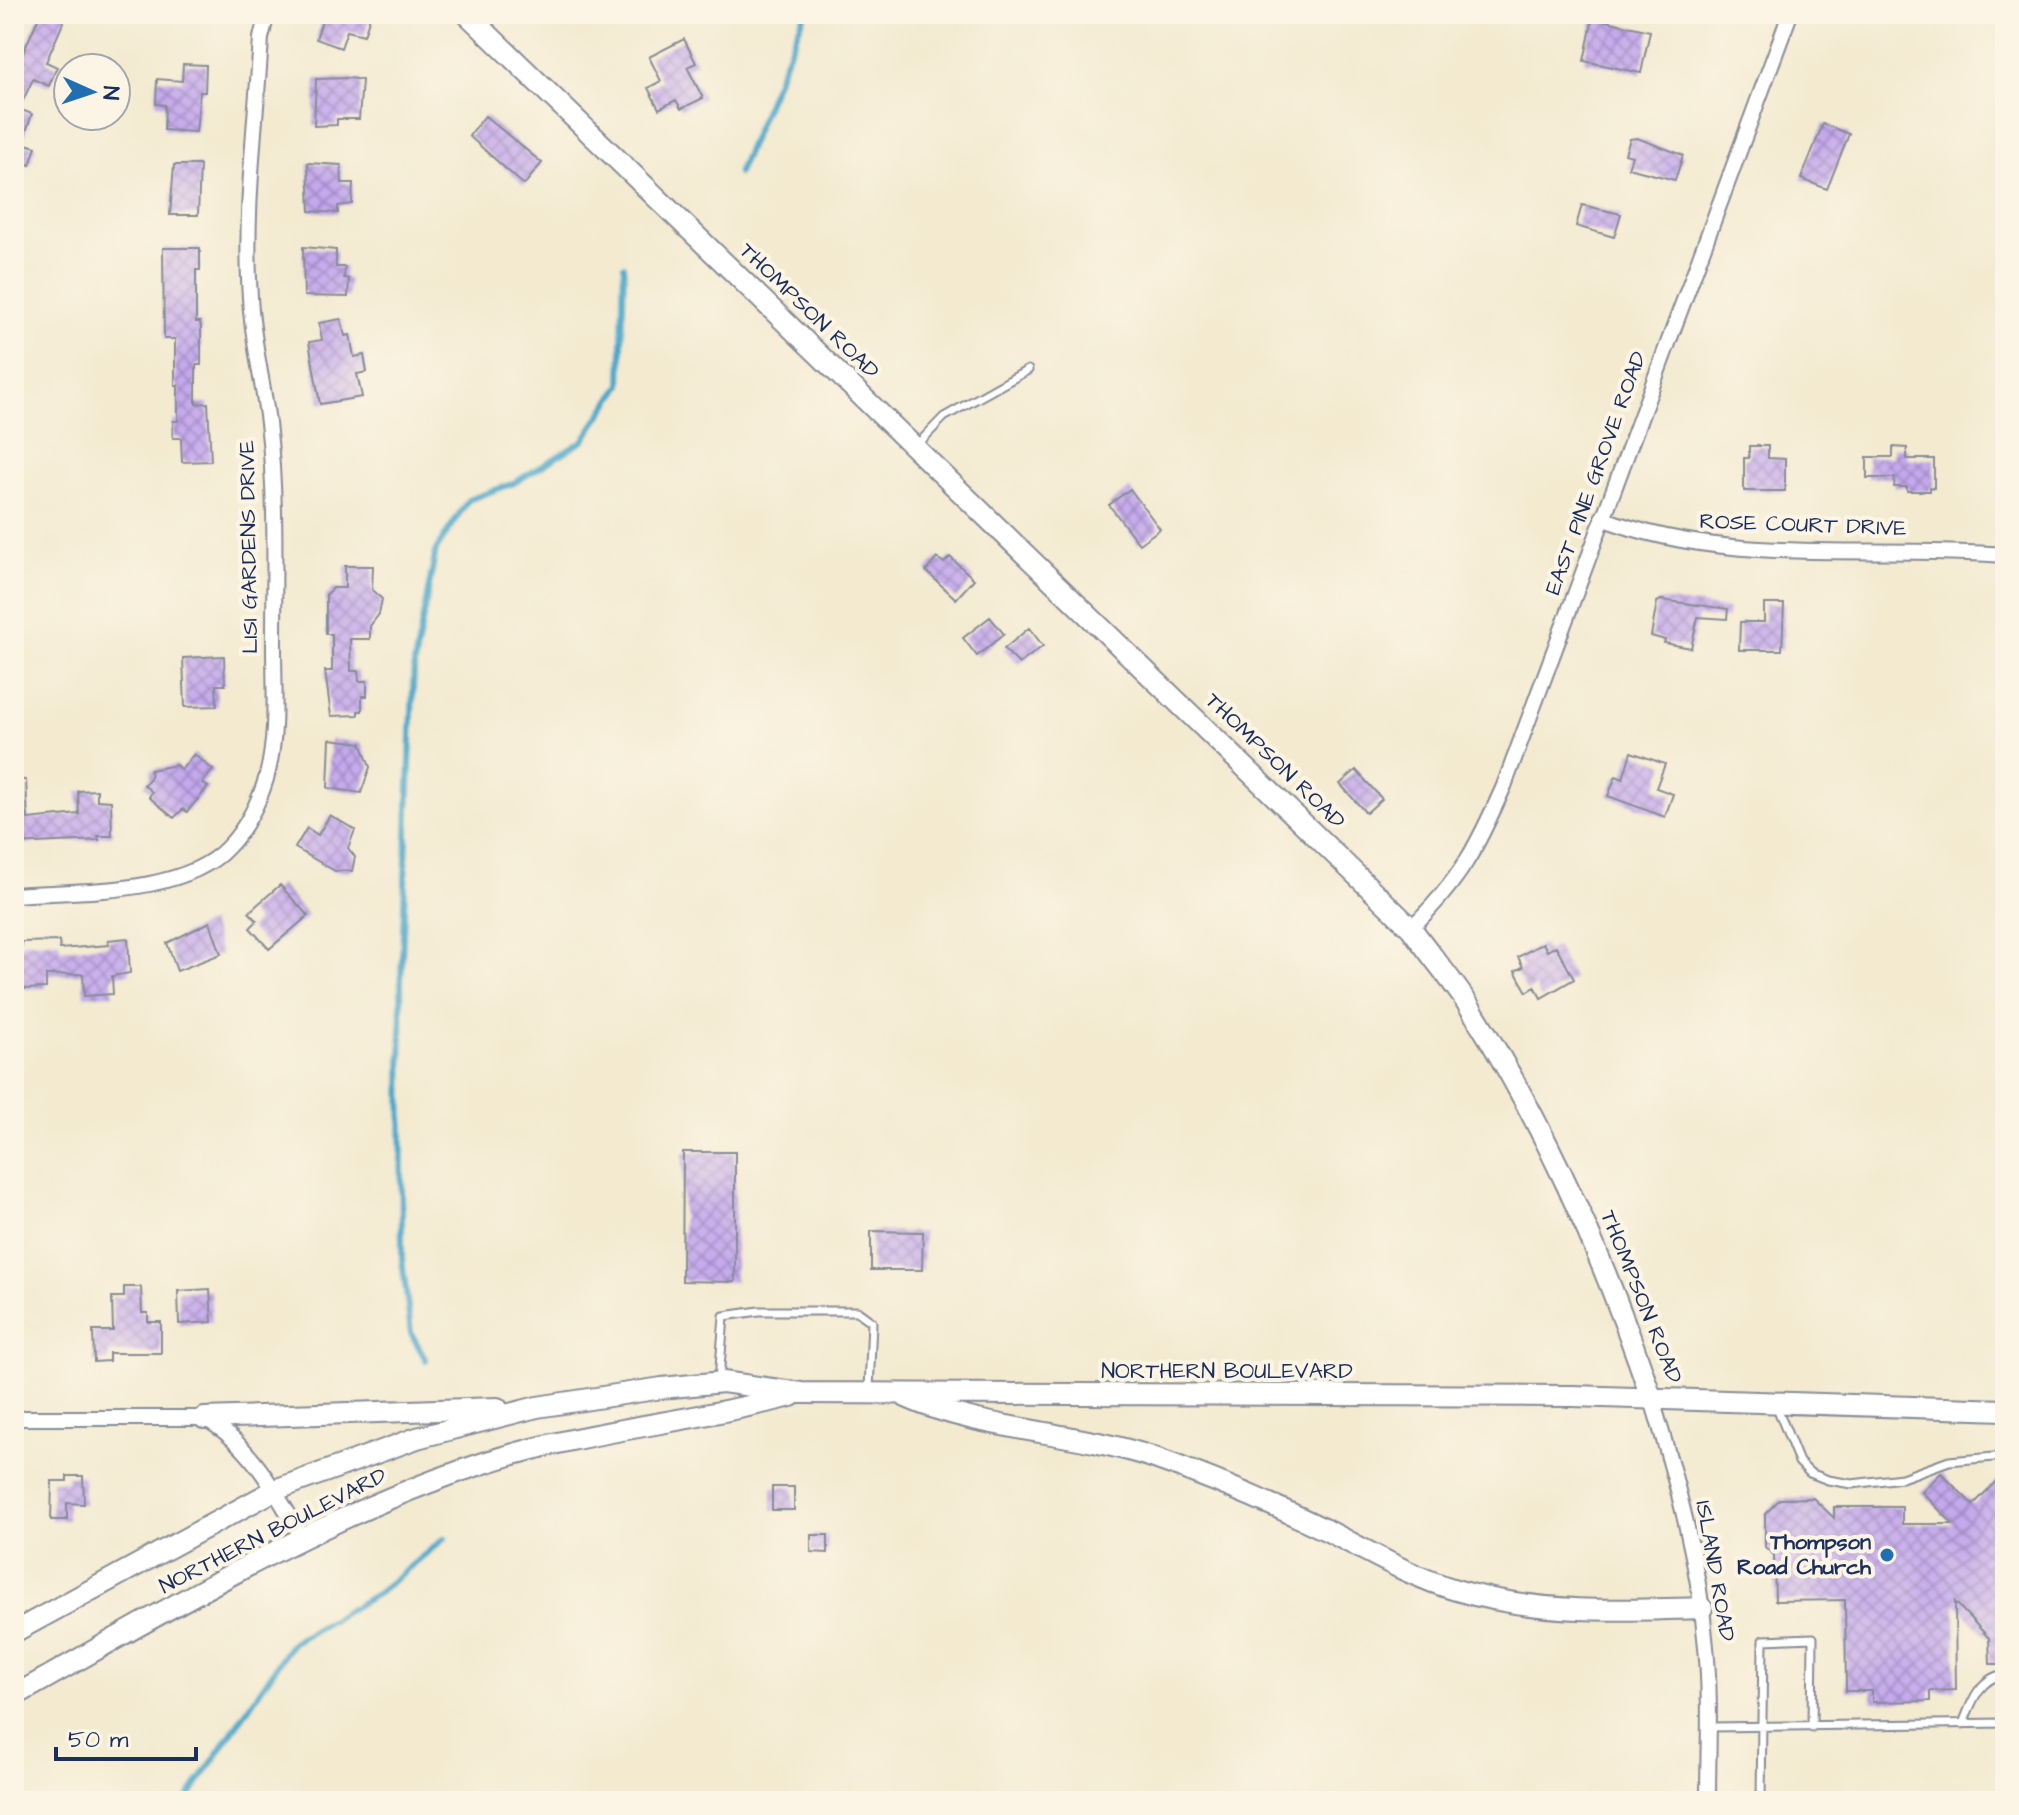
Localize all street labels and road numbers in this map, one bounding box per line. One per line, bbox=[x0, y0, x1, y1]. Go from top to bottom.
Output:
street label: THOMPSON ROAD bbox=[732, 236, 886, 386]
street label: EAST PINE GROVE ROAD bbox=[1538, 347, 1654, 599]
street label: LISI GARDENS DRIVE bbox=[232, 440, 266, 654]
street label: ROSE COURT DRIVE bbox=[1699, 506, 1907, 544]
street label: THOMPSON ROAD bbox=[1198, 686, 1352, 836]
street label: THOMPSON ROAD bbox=[1592, 1206, 1690, 1388]
street label: NORTHERN BOULEVARD bbox=[1101, 1356, 1353, 1387]
street label: NORTHERN BOULEVARD bbox=[154, 1460, 392, 1602]
street label: ISLAND ROAD bbox=[1687, 1498, 1743, 1644]

